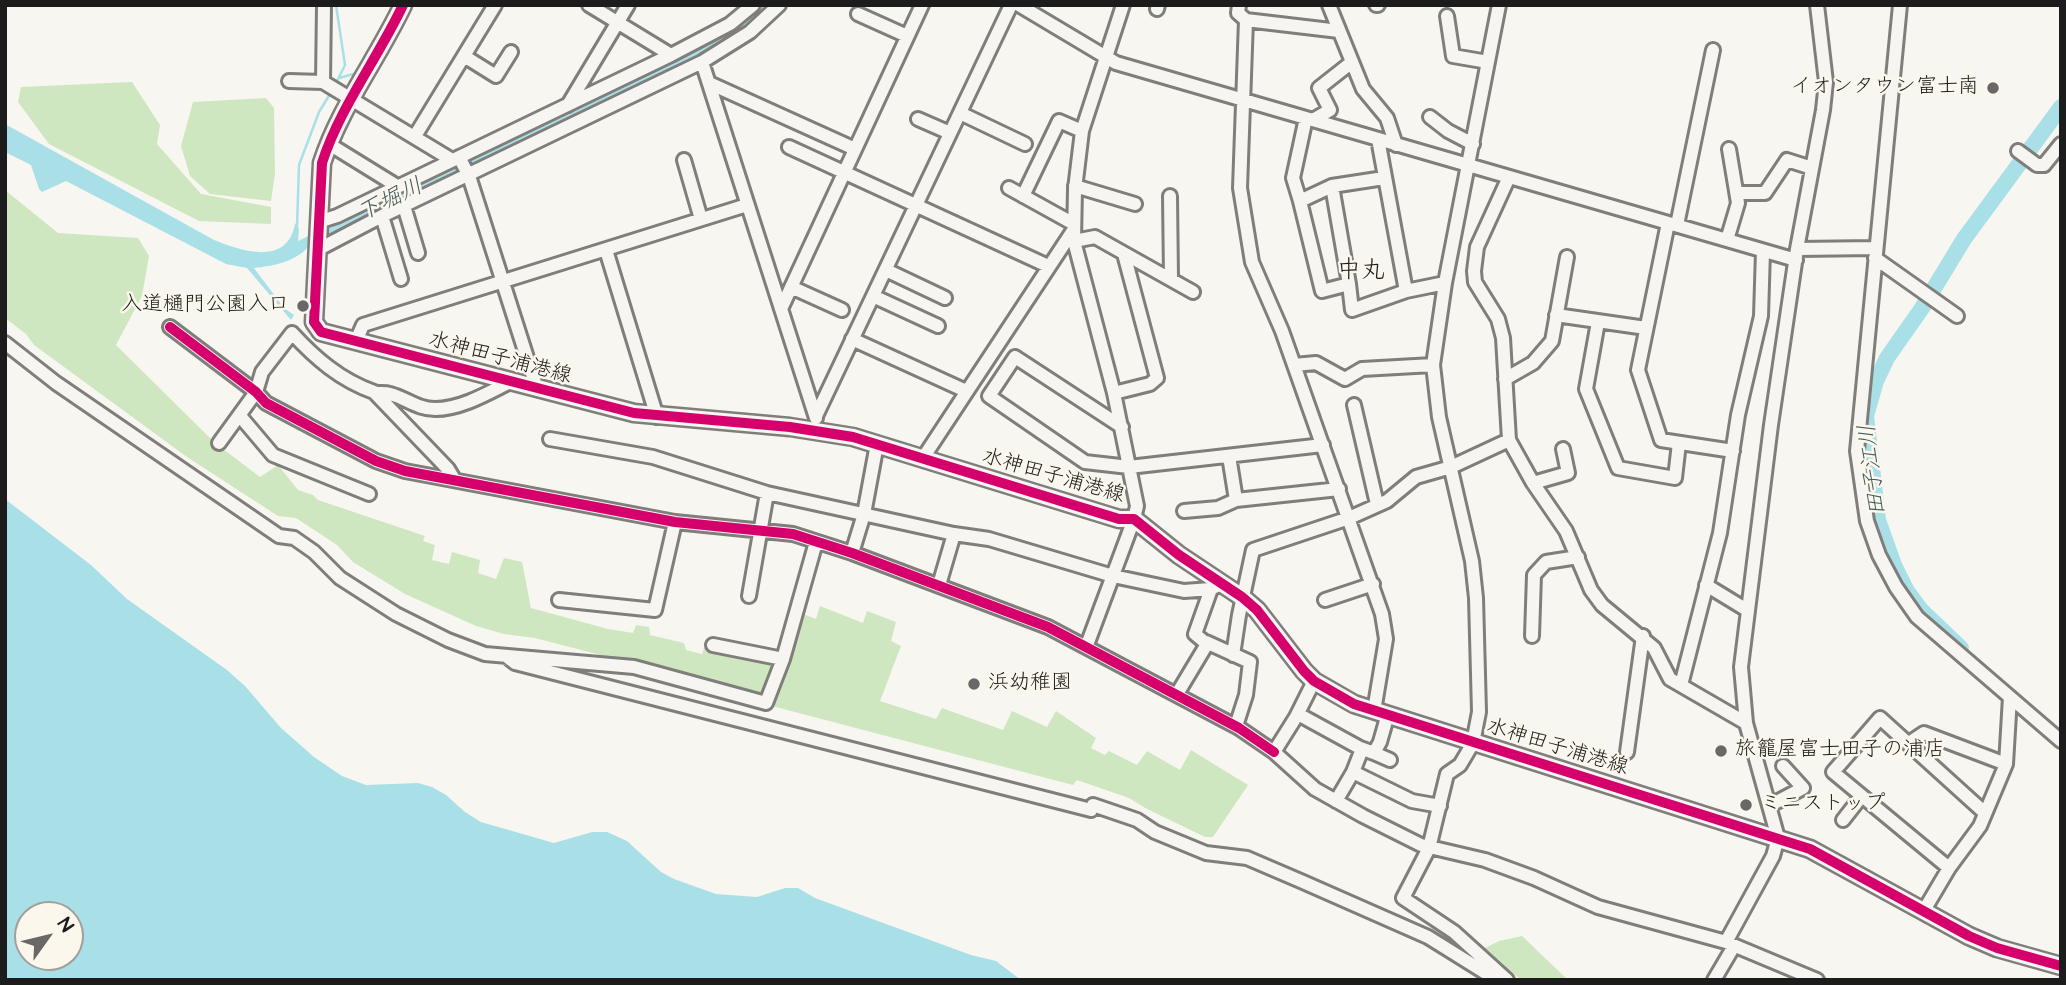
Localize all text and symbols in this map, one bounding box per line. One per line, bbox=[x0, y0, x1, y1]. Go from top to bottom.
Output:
place label: イオンタウン富士南 bbox=[1790, 75, 1979, 101]
marker: イオンタウン富士南 bbox=[1985, 80, 2001, 96]
water label: 下堀川 bbox=[354, 173, 428, 229]
district label: 中丸 bbox=[1337, 258, 1385, 286]
place label: 入道樋門公園入口 bbox=[121, 293, 289, 319]
marker: 入道樋門公園入口 bbox=[295, 298, 311, 314]
street label: 水神田子浦港線 bbox=[426, 328, 574, 390]
water label: 田子江川 bbox=[1855, 423, 1893, 517]
street label: 水神田子浦港線 bbox=[979, 445, 1127, 509]
place label: 浜幼稚園 bbox=[988, 671, 1072, 697]
marker: 浜幼稚園 bbox=[966, 676, 982, 692]
street label: 水神田子浦港線 bbox=[1483, 714, 1631, 782]
place label: 旅籠屋富士田子の浦店 bbox=[1735, 738, 1945, 764]
marker: 旅籠屋富士田子の浦店 bbox=[1713, 743, 1729, 759]
place label: ミニストップ bbox=[1760, 792, 1886, 818]
marker: ミニストップ bbox=[1738, 797, 1754, 813]
north arrow bbox=[14, 901, 84, 971]
text: N bbox=[51, 913, 80, 938]

